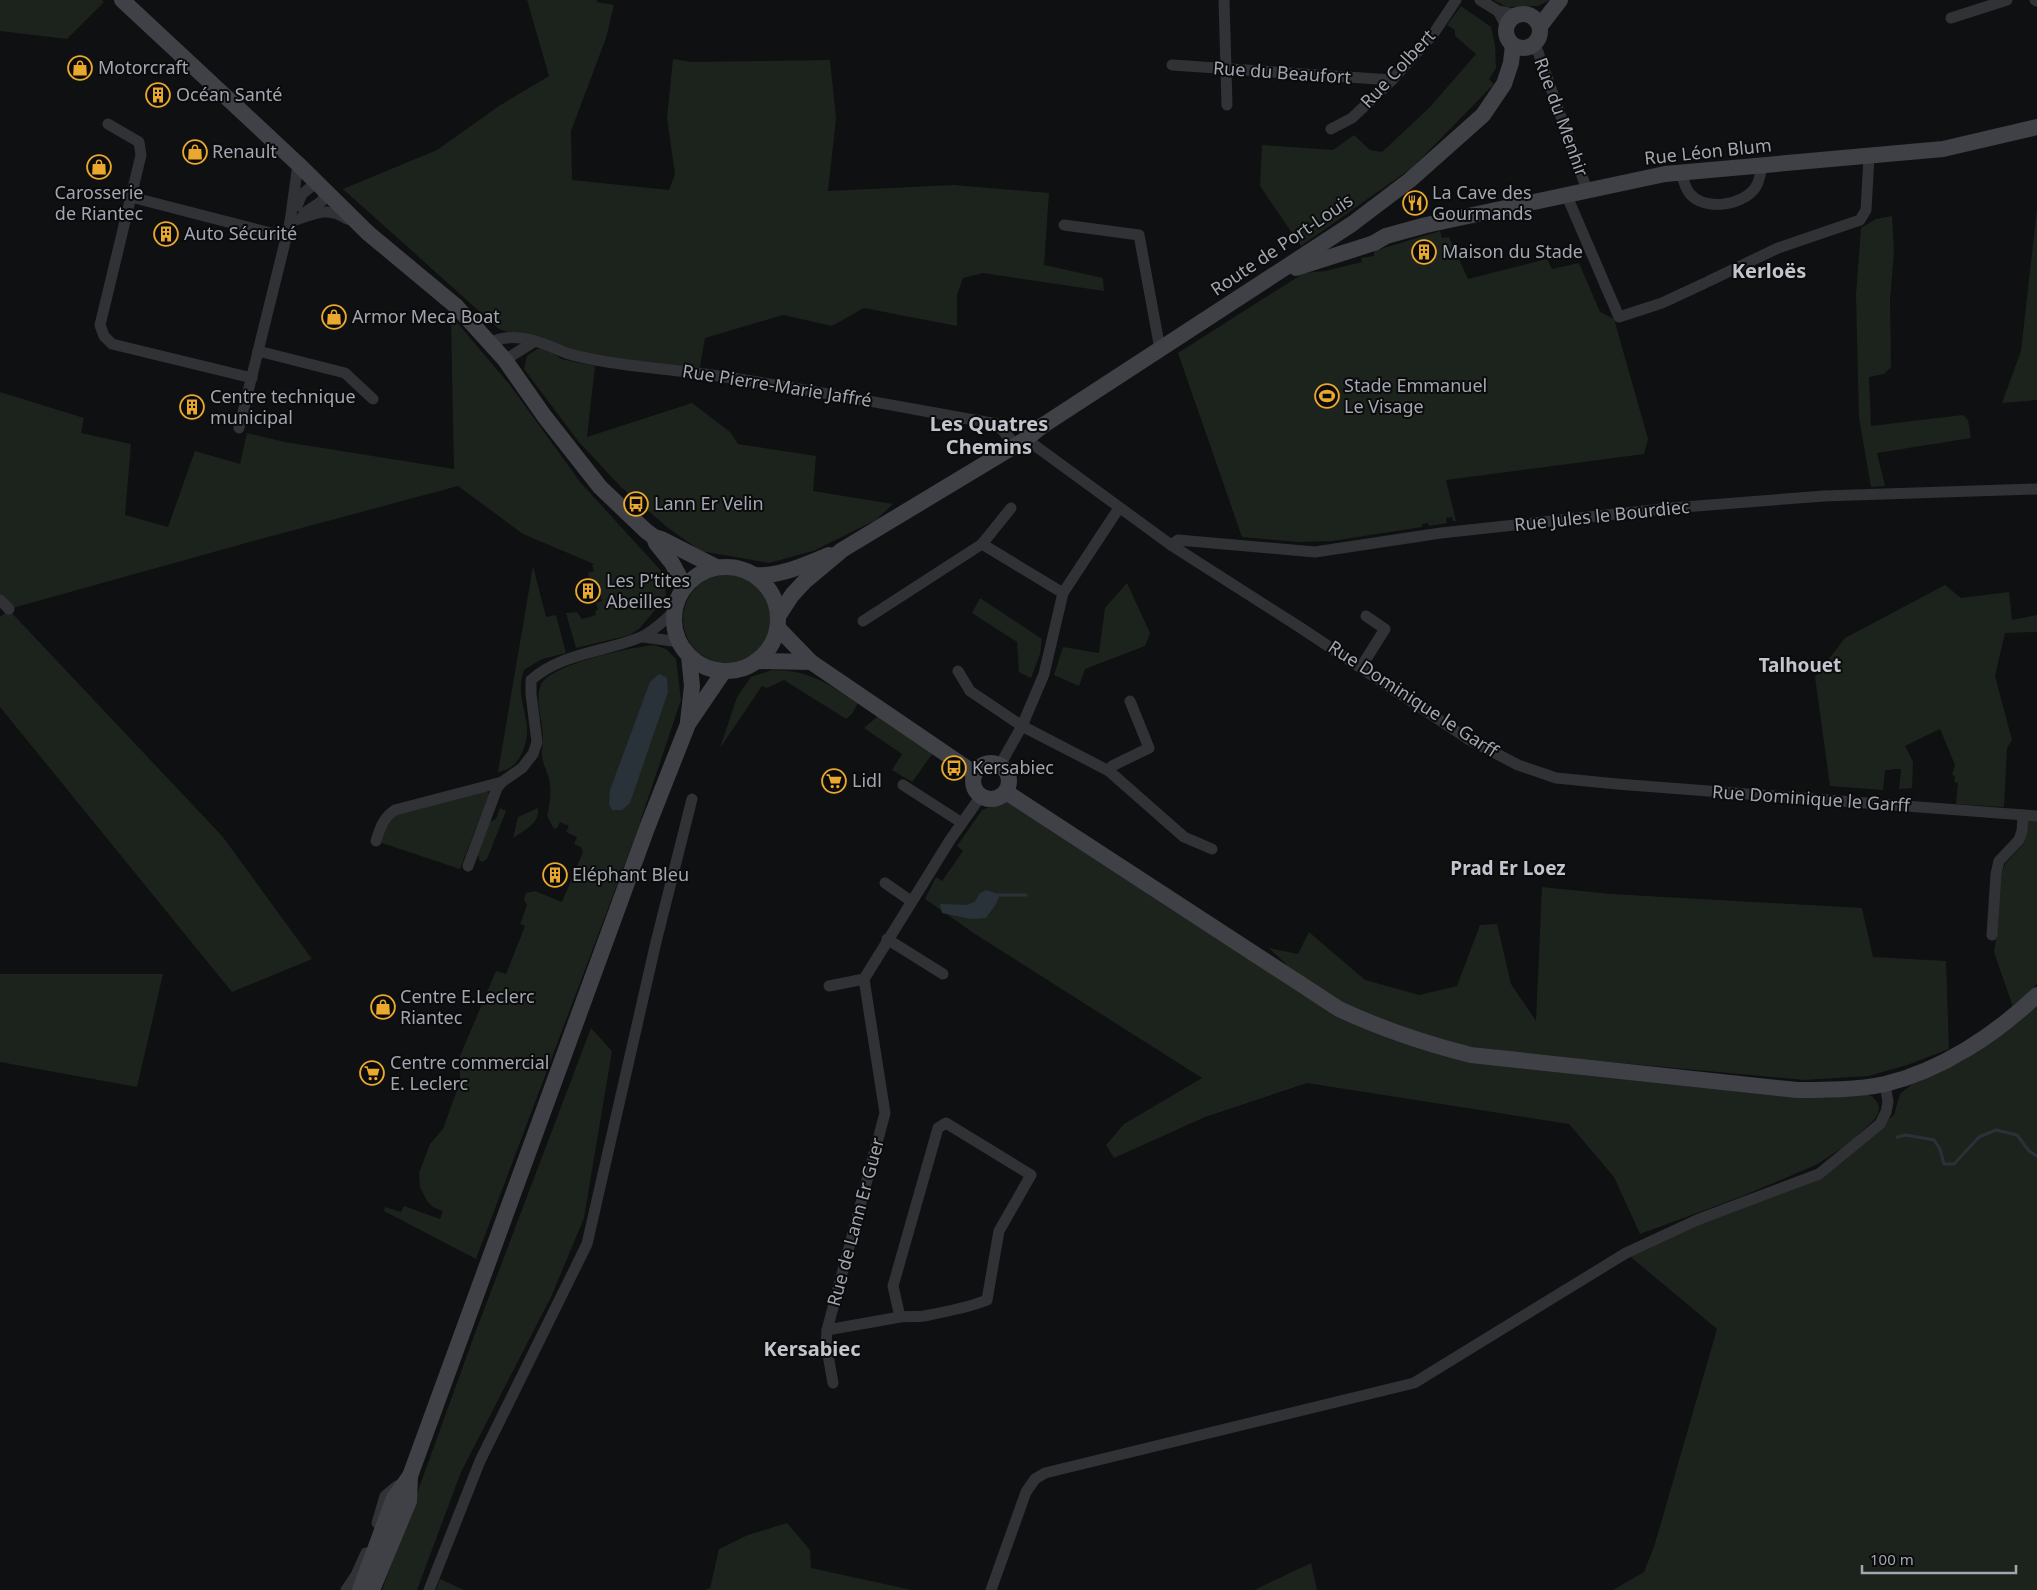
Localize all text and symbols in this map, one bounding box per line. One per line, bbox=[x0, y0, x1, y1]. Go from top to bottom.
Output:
street label: Rue Colbert bbox=[1355, 23, 1440, 113]
street label: Rue du Menhir bbox=[1529, 54, 1595, 180]
shop icon: Motorcraft bbox=[67, 55, 93, 81]
place label: Motorcraft bbox=[98, 55, 189, 79]
street label: Rue du Beaufort bbox=[1212, 55, 1352, 89]
building icon: Océan Santé bbox=[145, 82, 171, 108]
place label: Océan Santé bbox=[176, 82, 283, 106]
street label: Rue Léon Blum bbox=[1643, 132, 1773, 170]
shop icon: Renault bbox=[182, 139, 208, 165]
place label: Renault bbox=[212, 139, 277, 163]
shop icon: Carosserie de Riantec bbox=[86, 154, 112, 180]
place label: Carosserie de Riantec bbox=[54, 180, 144, 225]
place label: La Cave des Gourmands bbox=[1432, 180, 1532, 225]
street label: Route de Port-Louis bbox=[1206, 188, 1357, 301]
restaurant icon: La Cave des Gourmands bbox=[1402, 190, 1428, 216]
building icon: Auto Sécurité bbox=[153, 221, 179, 247]
place label: Auto Sécurité bbox=[184, 221, 297, 245]
building icon: Maison du Stade bbox=[1411, 239, 1437, 265]
place label: Maison du Stade bbox=[1442, 239, 1583, 263]
district label: Kerloës bbox=[1732, 257, 1806, 284]
shop icon: Armor Meca Boat bbox=[321, 304, 347, 330]
place label: Armor Meca Boat bbox=[352, 304, 500, 328]
street label: Rue Pierre-Marie Jaffré bbox=[681, 358, 873, 412]
place label: Stade Emmanuel Le Visage bbox=[1344, 373, 1487, 418]
sports icon: Stade Emmanuel Le Visage bbox=[1314, 383, 1340, 409]
place label: Centre technique municipal bbox=[210, 384, 356, 429]
building icon: Centre technique municipal bbox=[179, 394, 205, 420]
district label: Les Quatres Chemins bbox=[930, 410, 1048, 460]
bus stop icon: Lann Er Velin bbox=[623, 491, 649, 517]
place label: Lann Er Velin bbox=[654, 491, 764, 515]
street label: Rue Jules le Bourdiec bbox=[1513, 494, 1691, 536]
place label: Les P'tites Abeilles bbox=[606, 568, 690, 613]
building icon: Les P'tites Abeilles bbox=[575, 578, 601, 604]
street label: Rue Dominique le Garff bbox=[1324, 634, 1504, 763]
district label: Talhouet bbox=[1759, 652, 1841, 678]
bus stop icon: Kersabiec bbox=[941, 755, 967, 781]
place label: Kersabiec bbox=[972, 755, 1054, 779]
supermarket icon: Lidl bbox=[821, 768, 847, 794]
place label: Lidl bbox=[852, 768, 882, 792]
street label: Rue Dominique le Garff bbox=[1711, 779, 1912, 817]
district label: Prad Er Loez bbox=[1450, 855, 1566, 881]
building icon: Eléphant Bleu bbox=[542, 862, 568, 888]
place label: Eléphant Bleu bbox=[572, 862, 689, 886]
place label: Centre E.Leclerc Riantec bbox=[400, 984, 535, 1029]
shop icon: Centre E.Leclerc Riantec bbox=[370, 994, 396, 1020]
place label: Centre commercial E. Leclerc bbox=[390, 1050, 550, 1095]
supermarket icon: Centre commercial E. Leclerc bbox=[359, 1060, 385, 1086]
street label: Rue de Lann Er Guer bbox=[821, 1134, 889, 1309]
district label: Kersabiec bbox=[763, 1335, 861, 1362]
scale bar bbox=[1862, 1542, 2016, 1574]
text: 100 m bbox=[1870, 1549, 1914, 1569]

